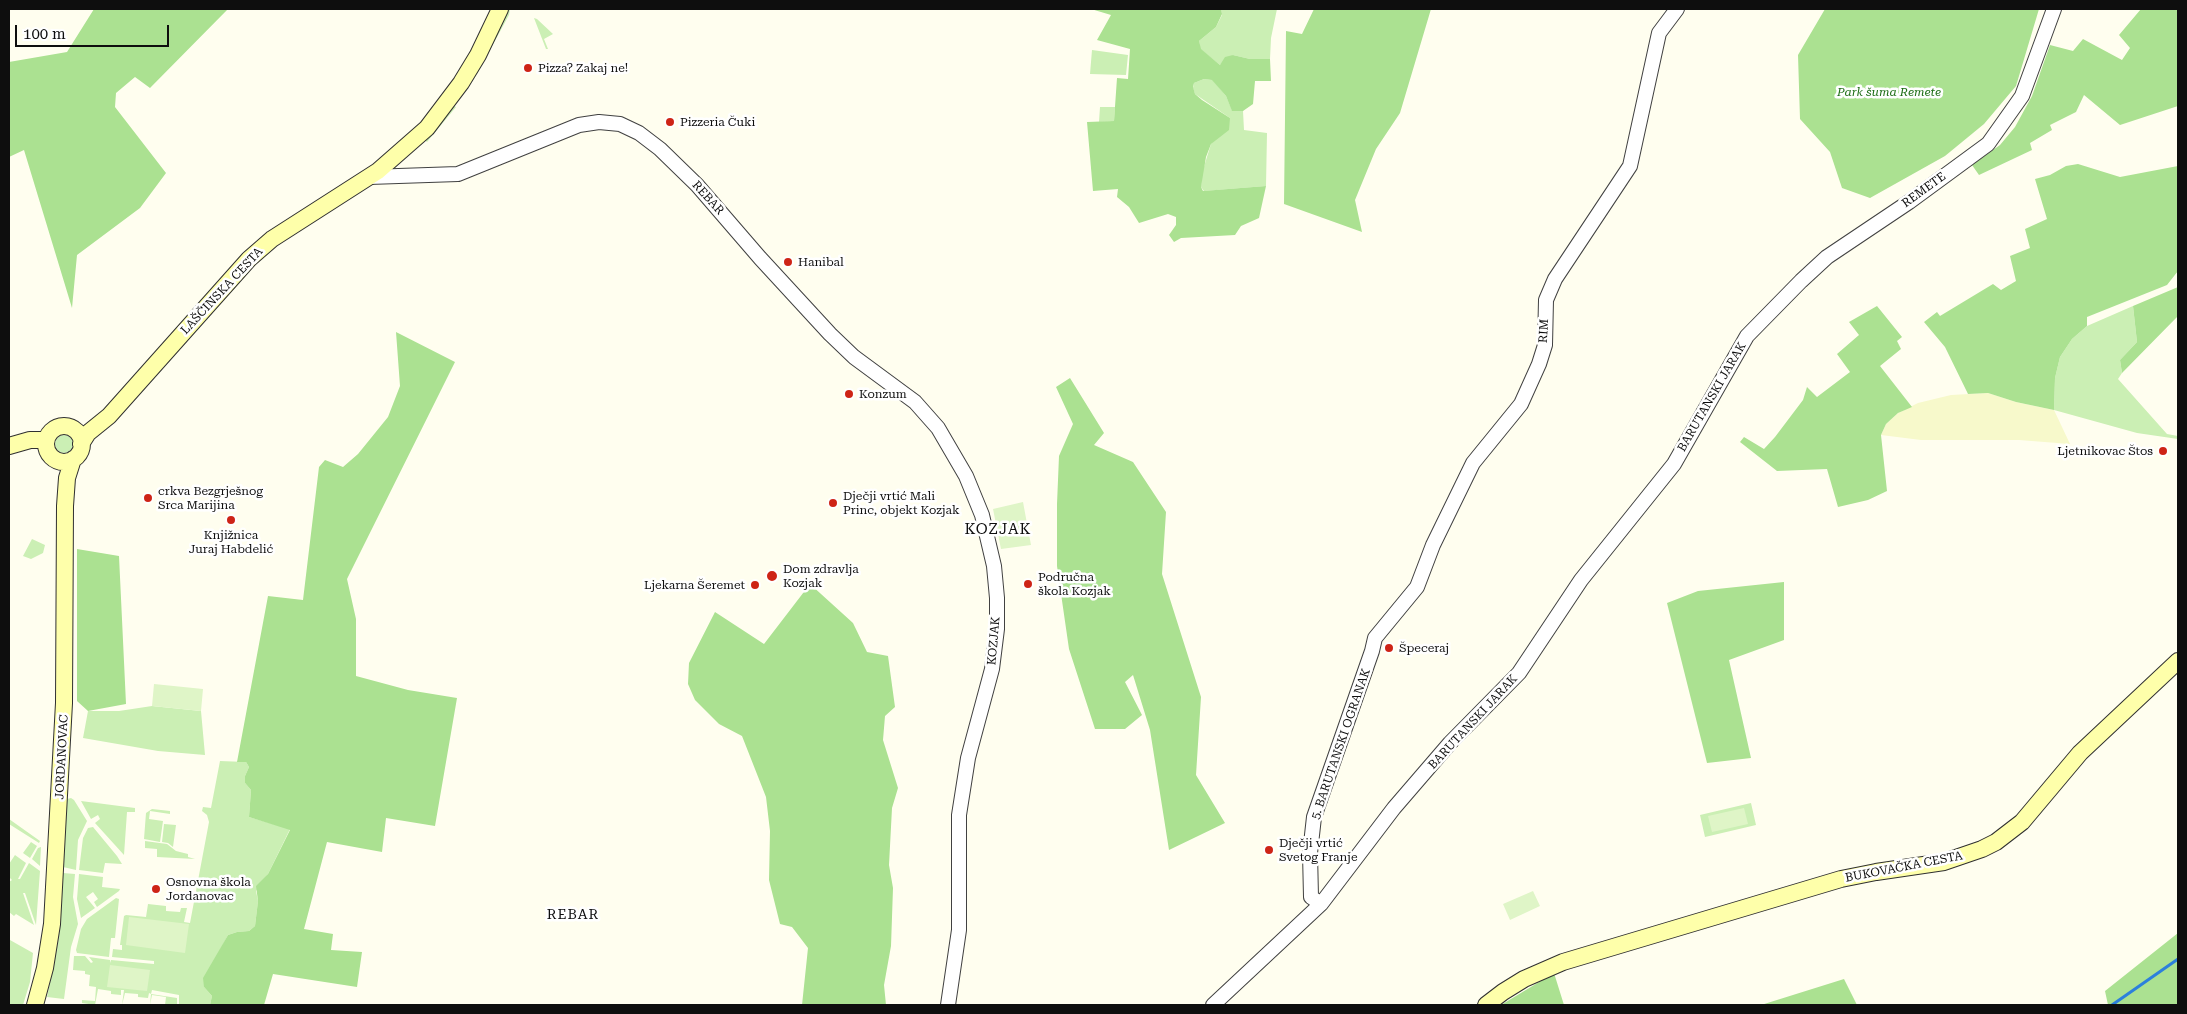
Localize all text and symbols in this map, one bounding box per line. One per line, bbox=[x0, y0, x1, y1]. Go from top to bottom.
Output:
scale bar bbox=[18, 15, 171, 47]
text: 100 m bbox=[23, 25, 66, 43]
place label: Pizza? Zakaj ne! bbox=[538, 61, 628, 75]
marker: Pizza? Zakaj ne! bbox=[522, 62, 534, 74]
park label: Park šuma Remete bbox=[1837, 85, 1941, 99]
place label: Pizzeria Čuki bbox=[680, 115, 755, 129]
marker: Pizzeria Čuki bbox=[664, 116, 676, 128]
street label: REMETE bbox=[1899, 169, 1949, 211]
street label: REBAR bbox=[689, 178, 727, 218]
street label: LAŠČINSKA CESTA bbox=[178, 245, 266, 337]
place label: Hanibal bbox=[798, 255, 844, 269]
marker: Hanibal bbox=[782, 256, 794, 268]
street label: RIM bbox=[1536, 319, 1552, 343]
street label: BARUTANSKI JARAK bbox=[1675, 340, 1749, 454]
place label: Konzum bbox=[859, 387, 907, 401]
marker: Konzum bbox=[843, 388, 855, 400]
place label: Ljetnikovac Štos bbox=[2057, 444, 2153, 458]
marker: Ljetnikovac Štos bbox=[2157, 445, 2169, 457]
place label: crkva Bezgrješnog Srca Marijina bbox=[158, 484, 263, 512]
place label: Dječji vrtić Mali Princ, objekt Kozjak bbox=[843, 489, 960, 517]
marker: crkva Bezgrješnog Srca Marijina bbox=[142, 492, 154, 504]
marker: Dječji vrtić Mali Princ, objekt Kozjak bbox=[827, 497, 839, 509]
marker: Knjižnica Juraj Habdelić bbox=[225, 514, 237, 526]
district label: KOZJAK bbox=[964, 521, 1032, 539]
place label: Knjižnica Juraj Habdelić bbox=[189, 528, 273, 556]
place label: Dom zdravlja Kozjak bbox=[783, 562, 859, 590]
marker: Dom zdravlja Kozjak bbox=[765, 569, 779, 583]
place label: Područna škola Kozjak bbox=[1038, 570, 1111, 598]
place label: Ljekarna Šeremet bbox=[644, 578, 745, 592]
marker: Područna škola Kozjak bbox=[1022, 578, 1034, 590]
marker: Ljekarna Šeremet bbox=[749, 579, 761, 591]
street label: KOZJAK bbox=[985, 616, 1003, 666]
place label: Špeceraj bbox=[1399, 641, 1449, 655]
marker: Špeceraj bbox=[1383, 642, 1395, 654]
street label: 5. BARUTANSKI OGRANAK bbox=[1308, 667, 1374, 821]
street label: BARUTANSKI JARAK bbox=[1425, 672, 1521, 772]
street label: JORDANOVAC bbox=[53, 714, 71, 800]
place label: Dječji vrtić Svetog Franje bbox=[1279, 836, 1357, 864]
marker: Dječji vrtić Svetog Franje bbox=[1263, 844, 1275, 856]
street label: BUKOVAČKA CESTA bbox=[1844, 849, 1964, 885]
place label: Osnovna škola Jordanovac bbox=[166, 875, 251, 903]
marker: Osnovna škola Jordanovac bbox=[150, 883, 162, 895]
district label: REBAR bbox=[546, 907, 600, 923]

